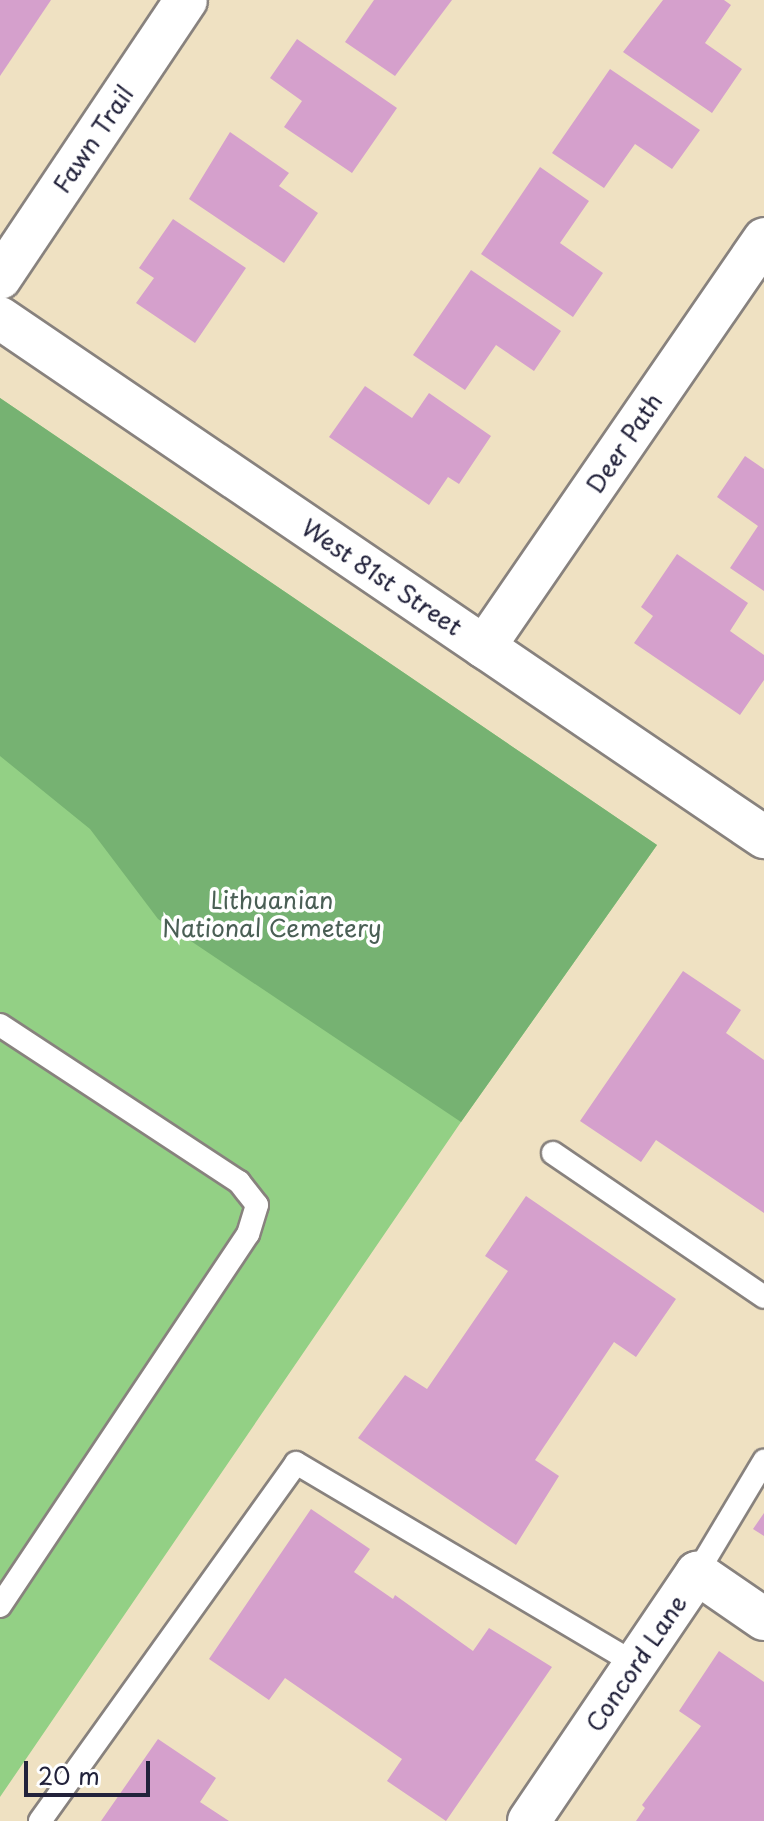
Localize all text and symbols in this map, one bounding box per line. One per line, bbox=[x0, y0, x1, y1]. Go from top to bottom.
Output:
street label: Fawn Trail bbox=[47, 80, 139, 198]
street label: Deer Path bbox=[580, 387, 668, 499]
street label: West 81st Street bbox=[295, 512, 469, 642]
park label: Lithuanian National Cemetery bbox=[163, 886, 381, 942]
street label: Concord Lane bbox=[579, 1588, 693, 1738]
scale bar bbox=[28, 1745, 154, 1795]
text: 20 m bbox=[38, 1757, 100, 1793]

